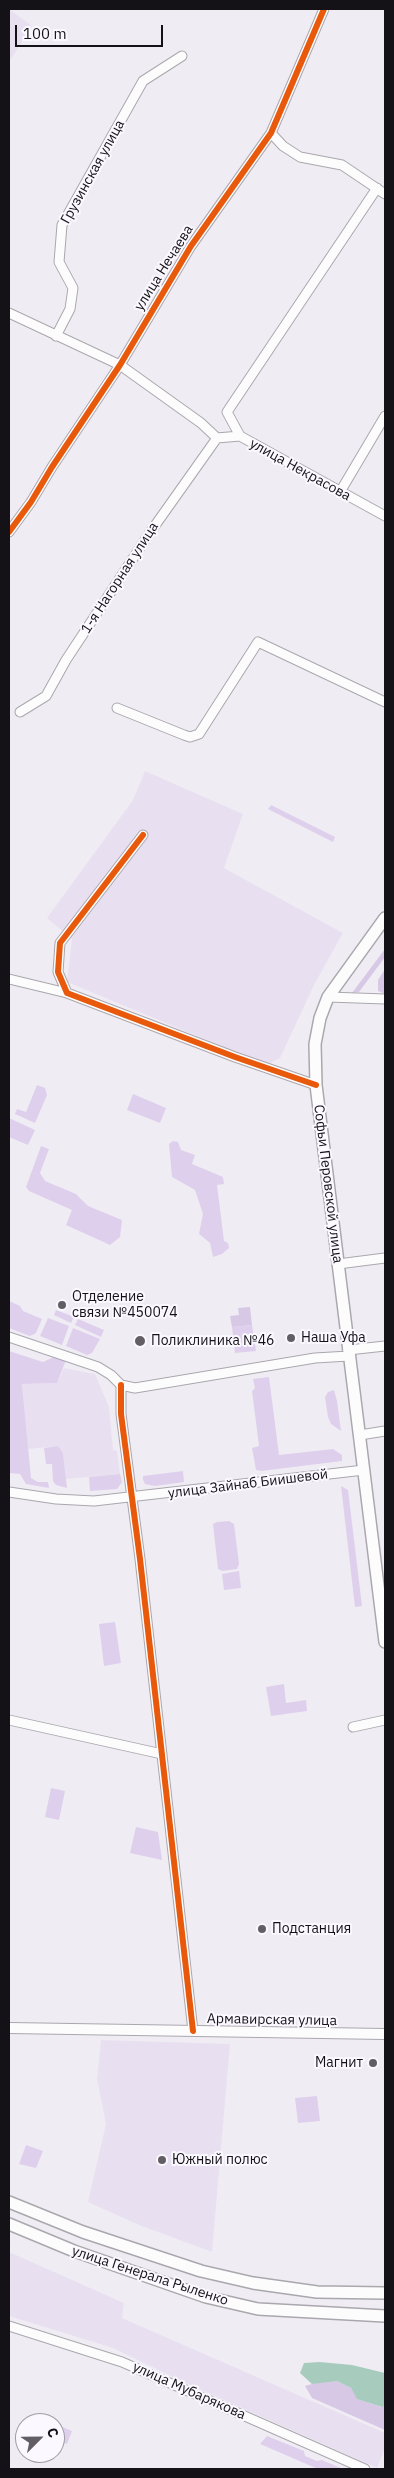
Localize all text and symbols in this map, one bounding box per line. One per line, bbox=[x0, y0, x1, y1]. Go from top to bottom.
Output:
scale bar bbox=[18, 15, 165, 47]
text: 100 m bbox=[23, 24, 67, 43]
street label: Грузинская улица bbox=[57, 117, 129, 227]
street label: улица Нечаева bbox=[131, 222, 197, 314]
street label: улица Некрасова bbox=[247, 435, 353, 505]
street label: 1-я Нагорная улица bbox=[78, 519, 162, 637]
street label: Софьи Перовской улица bbox=[310, 1104, 346, 1264]
place label: Отделение связи №450074 bbox=[72, 1289, 178, 1321]
marker: Отделение связи №450074 bbox=[56, 1299, 68, 1311]
place label: Наша Уфа bbox=[301, 1330, 366, 1346]
marker: Наша Уфа bbox=[285, 1332, 297, 1344]
place label: Поликлиника №46 bbox=[151, 1333, 274, 1349]
marker: Поликлиника №46 bbox=[133, 1334, 147, 1348]
street label: улица Зайнаб Биишевой bbox=[167, 1466, 329, 1502]
place label: Подстанция bbox=[272, 1921, 351, 1937]
marker: Подстанция bbox=[256, 1923, 268, 1935]
street label: Армавирская улица bbox=[207, 2010, 337, 2030]
place label: Магнит bbox=[315, 2055, 363, 2071]
marker: Магнит bbox=[367, 2057, 379, 2069]
place label: Южный полюс bbox=[172, 2152, 268, 2168]
marker: Южный полюс bbox=[156, 2154, 168, 2166]
street label: улица Генерала Рыленко bbox=[70, 2243, 230, 2309]
street label: улица Мубарякова bbox=[130, 2359, 248, 2423]
north arrow bbox=[15, 2413, 65, 2463]
text: С bbox=[43, 2425, 63, 2440]

